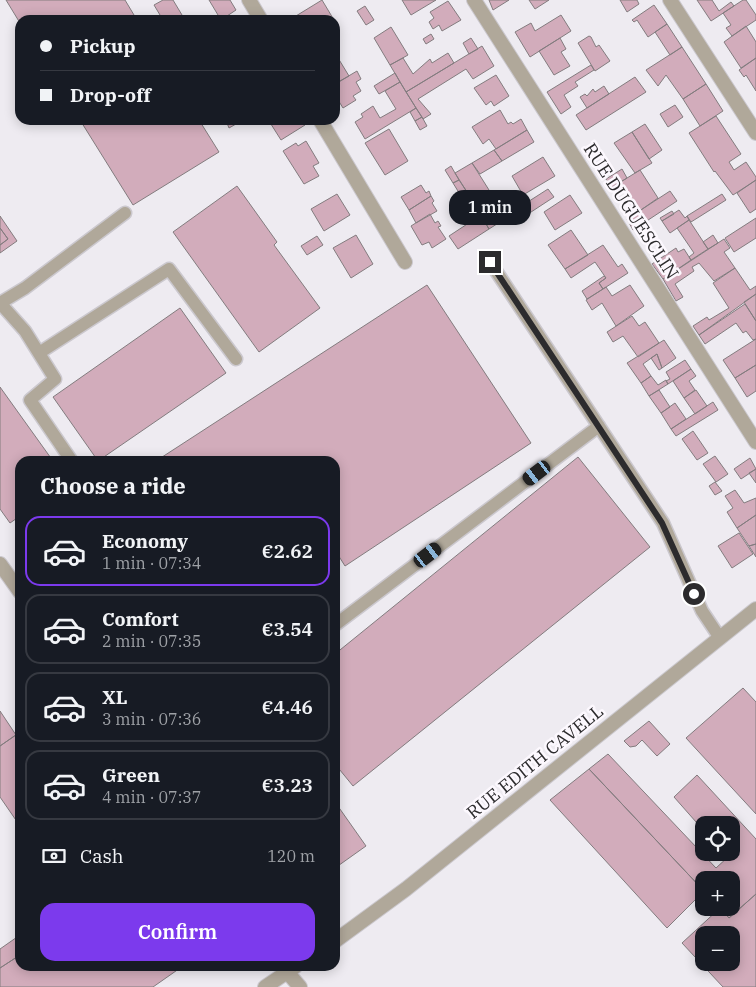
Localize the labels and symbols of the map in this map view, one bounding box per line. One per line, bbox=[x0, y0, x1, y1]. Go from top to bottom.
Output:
street label: RUE DUGUESCLIN bbox=[579, 138, 684, 283]
callout: 1 min bbox=[449, 190, 531, 224]
route end bbox=[479, 251, 501, 273]
car bbox=[520, 458, 553, 488]
car bbox=[411, 540, 444, 570]
route start bbox=[683, 583, 705, 605]
street label: RUE EDITH CAVELL bbox=[462, 699, 608, 824]

